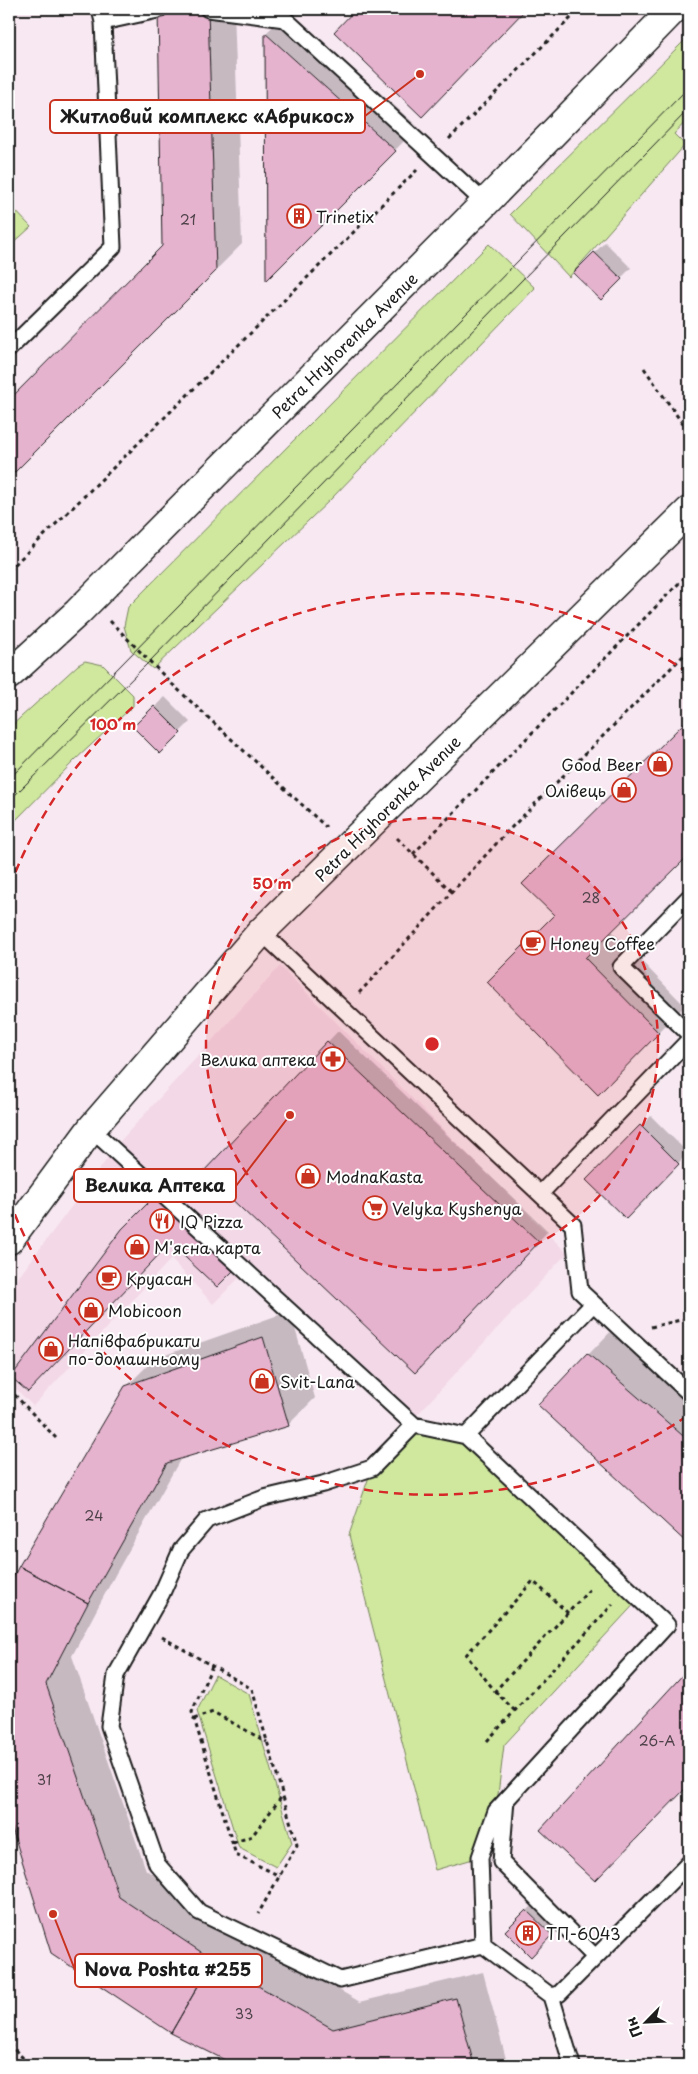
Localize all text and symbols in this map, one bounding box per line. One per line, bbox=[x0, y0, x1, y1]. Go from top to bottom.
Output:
callout: Житловий комплекс «Абрикос» bbox=[50, 100, 365, 133]
text: Житловий комплекс «Абрикос» bbox=[60, 102, 354, 129]
building icon: Trinetix bbox=[286, 203, 312, 229]
place label: Trinetix bbox=[316, 204, 374, 228]
house number: 21 bbox=[180, 209, 196, 230]
street label: Petra Hryhorenka Avenue bbox=[266, 266, 423, 423]
text: 100 m bbox=[90, 712, 136, 735]
street label: Petra Hryhorenka Avenue bbox=[309, 729, 466, 886]
shop icon: Good Beer bbox=[647, 751, 673, 777]
place label: Good Beer bbox=[561, 752, 643, 776]
shop icon: Олівець bbox=[611, 777, 637, 803]
place label: Олівець bbox=[545, 778, 606, 802]
text: 50 m bbox=[253, 871, 291, 894]
house number: 28 bbox=[582, 887, 600, 908]
cafe icon: Honey Coffee bbox=[520, 930, 546, 956]
place label: Honey Coffee bbox=[550, 931, 655, 955]
centre of rings bbox=[423, 1035, 441, 1053]
pharmacy icon: Велика аптека bbox=[320, 1046, 346, 1072]
place label: Велика аптека bbox=[200, 1047, 316, 1071]
shop icon: ModnaKasta bbox=[295, 1163, 321, 1189]
place label: ModnaKasta bbox=[326, 1164, 424, 1188]
callout: Велика Аптека bbox=[74, 1169, 236, 1202]
text: Велика Аптека bbox=[84, 1171, 226, 1198]
supermarket icon: Velyka Kyshenya bbox=[362, 1195, 388, 1221]
place label: Velyka Kyshenya bbox=[392, 1196, 522, 1220]
restaurant icon: IQ Pizza bbox=[149, 1208, 175, 1234]
place label: IQ Pizza bbox=[180, 1209, 244, 1233]
shop icon: М'ясна карта bbox=[124, 1234, 150, 1260]
place label: М'ясна карта bbox=[154, 1235, 261, 1259]
cafe icon: Круасан bbox=[96, 1265, 122, 1291]
place label: Круасан bbox=[126, 1266, 193, 1290]
shop icon: Mobicoon bbox=[78, 1297, 104, 1323]
place label: Mobicoon bbox=[108, 1298, 182, 1322]
place label: Напівфабрикати по-домашньому bbox=[68, 1328, 200, 1370]
shop icon: Напівфабрикати по-домашньому bbox=[38, 1336, 64, 1362]
shop icon: Svit-Lana bbox=[249, 1368, 275, 1394]
place label: Svit-Lana bbox=[280, 1369, 355, 1393]
house number: 24 bbox=[85, 1505, 103, 1526]
house number: 26-А bbox=[639, 1730, 676, 1751]
house number: 31 bbox=[37, 1769, 51, 1790]
building icon: ТП-6043 bbox=[515, 1920, 541, 1946]
place label: ТП-6043 bbox=[546, 1921, 621, 1945]
callout: Nova Poshta #255 bbox=[75, 1954, 262, 1987]
text: Nova Poshta #255 bbox=[85, 1955, 251, 1982]
north arrow bbox=[620, 1996, 670, 2046]
house number: 33 bbox=[235, 2003, 253, 2024]
text: Пн bbox=[620, 2014, 647, 2041]

